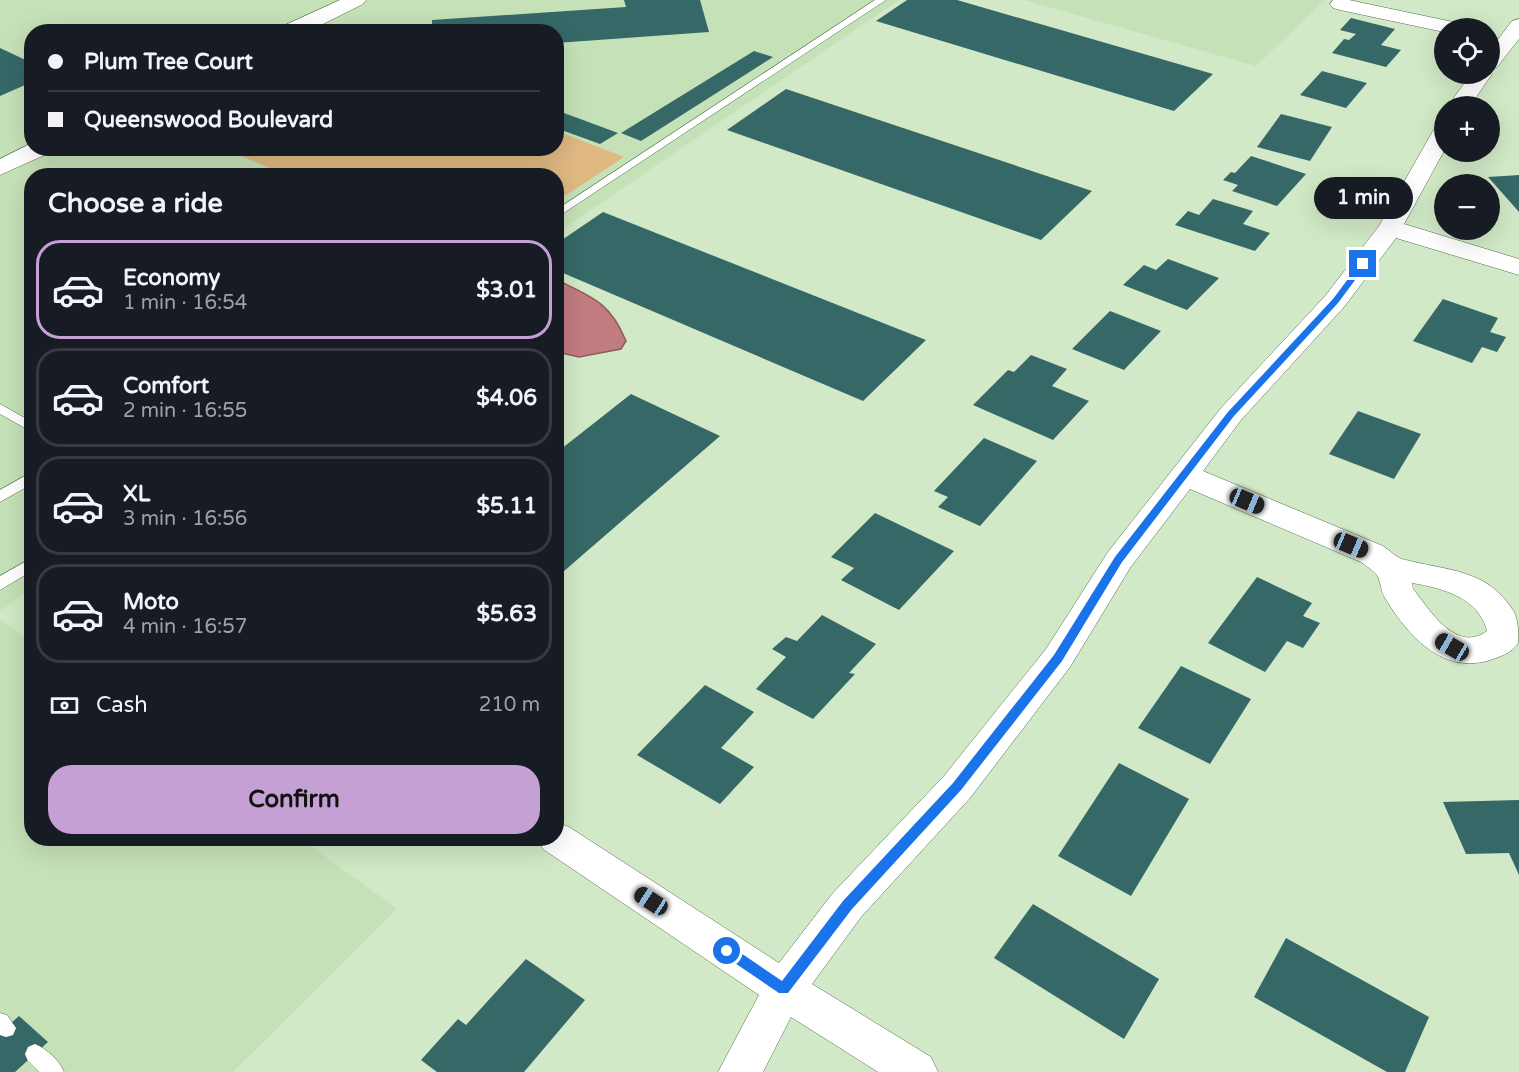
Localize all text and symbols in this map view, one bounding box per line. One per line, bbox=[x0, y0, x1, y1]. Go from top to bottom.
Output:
map controls bbox=[1434, 18, 1500, 240]
button: locate bbox=[1434, 18, 1500, 84]
text: Plum Tree Court bbox=[84, 49, 253, 75]
button: + bbox=[1434, 96, 1500, 162]
text: Queenswood Boulevard bbox=[84, 107, 333, 133]
button: − bbox=[1434, 174, 1500, 240]
callout: 1 min bbox=[1314, 177, 1412, 219]
text: 1 min bbox=[1337, 186, 1390, 210]
text: Choose a ride bbox=[48, 187, 223, 220]
route end bbox=[1349, 250, 1376, 277]
icon: car bbox=[51, 263, 105, 317]
text: Economy bbox=[123, 265, 220, 291]
text: $3.01 bbox=[476, 277, 537, 303]
text: 1 min · 16:54 bbox=[123, 291, 247, 315]
icon: car bbox=[51, 371, 105, 425]
text: Comfort bbox=[123, 373, 209, 399]
text: $4.06 bbox=[476, 385, 537, 411]
text: 2 min · 16:55 bbox=[123, 399, 247, 423]
icon: car bbox=[51, 479, 105, 533]
text: XL bbox=[123, 481, 150, 507]
car bbox=[1227, 486, 1267, 516]
text: $5.11 bbox=[476, 493, 537, 519]
text: 3 min · 16:56 bbox=[123, 507, 247, 531]
car bbox=[1331, 530, 1371, 560]
icon: car bbox=[51, 587, 105, 641]
text: Moto bbox=[123, 589, 179, 615]
text: $5.63 bbox=[476, 601, 537, 627]
text: 4 min · 16:57 bbox=[123, 615, 247, 639]
car bbox=[1432, 630, 1472, 664]
icon: cash bbox=[48, 689, 81, 722]
text: Cash bbox=[96, 692, 148, 718]
text: 210 m bbox=[479, 693, 540, 717]
button: Confirm bbox=[48, 765, 540, 834]
car bbox=[631, 884, 671, 918]
route start bbox=[713, 937, 740, 964]

